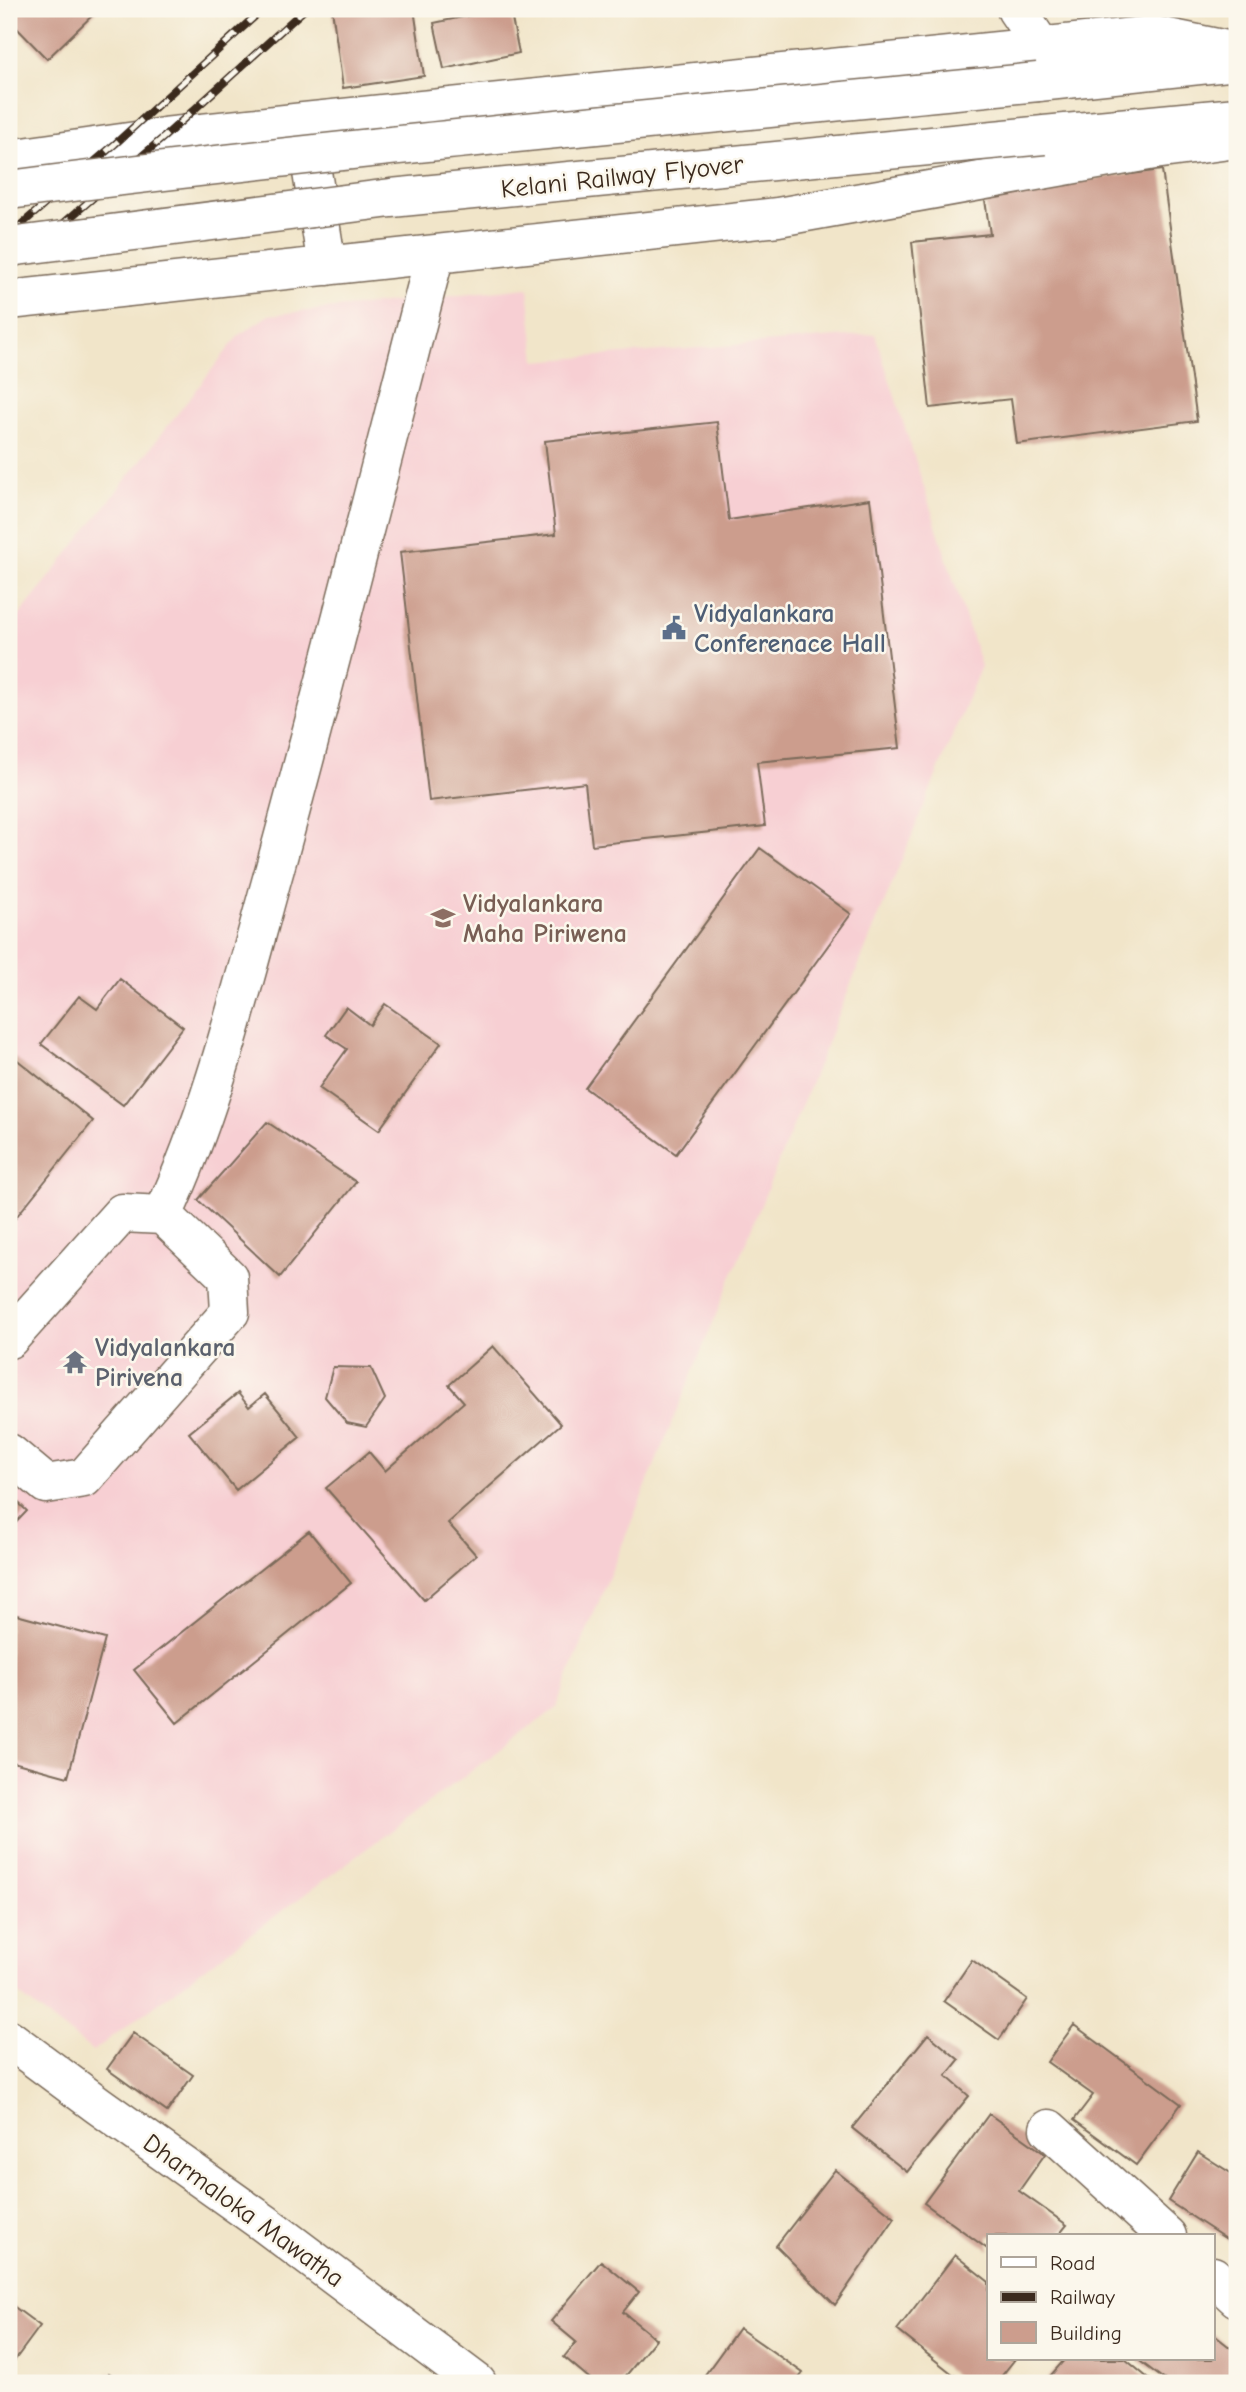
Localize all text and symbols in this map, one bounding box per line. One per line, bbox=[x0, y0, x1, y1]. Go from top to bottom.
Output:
street label: Kelani Railway Flyover bbox=[499, 149, 746, 205]
place label: Vidyalankara Conferenace Hall bbox=[694, 599, 886, 659]
public building icon: Vidyalankara Conferenace Hall bbox=[660, 614, 688, 642]
place label: Vidyalankara Maha Piriwena bbox=[463, 889, 627, 949]
school or university icon: Vidyalankara Maha Piriwena bbox=[429, 904, 457, 932]
place label: Vidyalankara Pirivena bbox=[95, 1333, 235, 1393]
temple icon: Vidyalankara Pirivena bbox=[61, 1348, 89, 1376]
street label: Dharmaloka Mawatha bbox=[137, 2128, 350, 2294]
legend bbox=[987, 2234, 1214, 2360]
text: Road bbox=[1050, 2251, 1095, 2275]
text: Railway bbox=[1050, 2285, 1115, 2309]
text: Building bbox=[1050, 2321, 1122, 2345]

